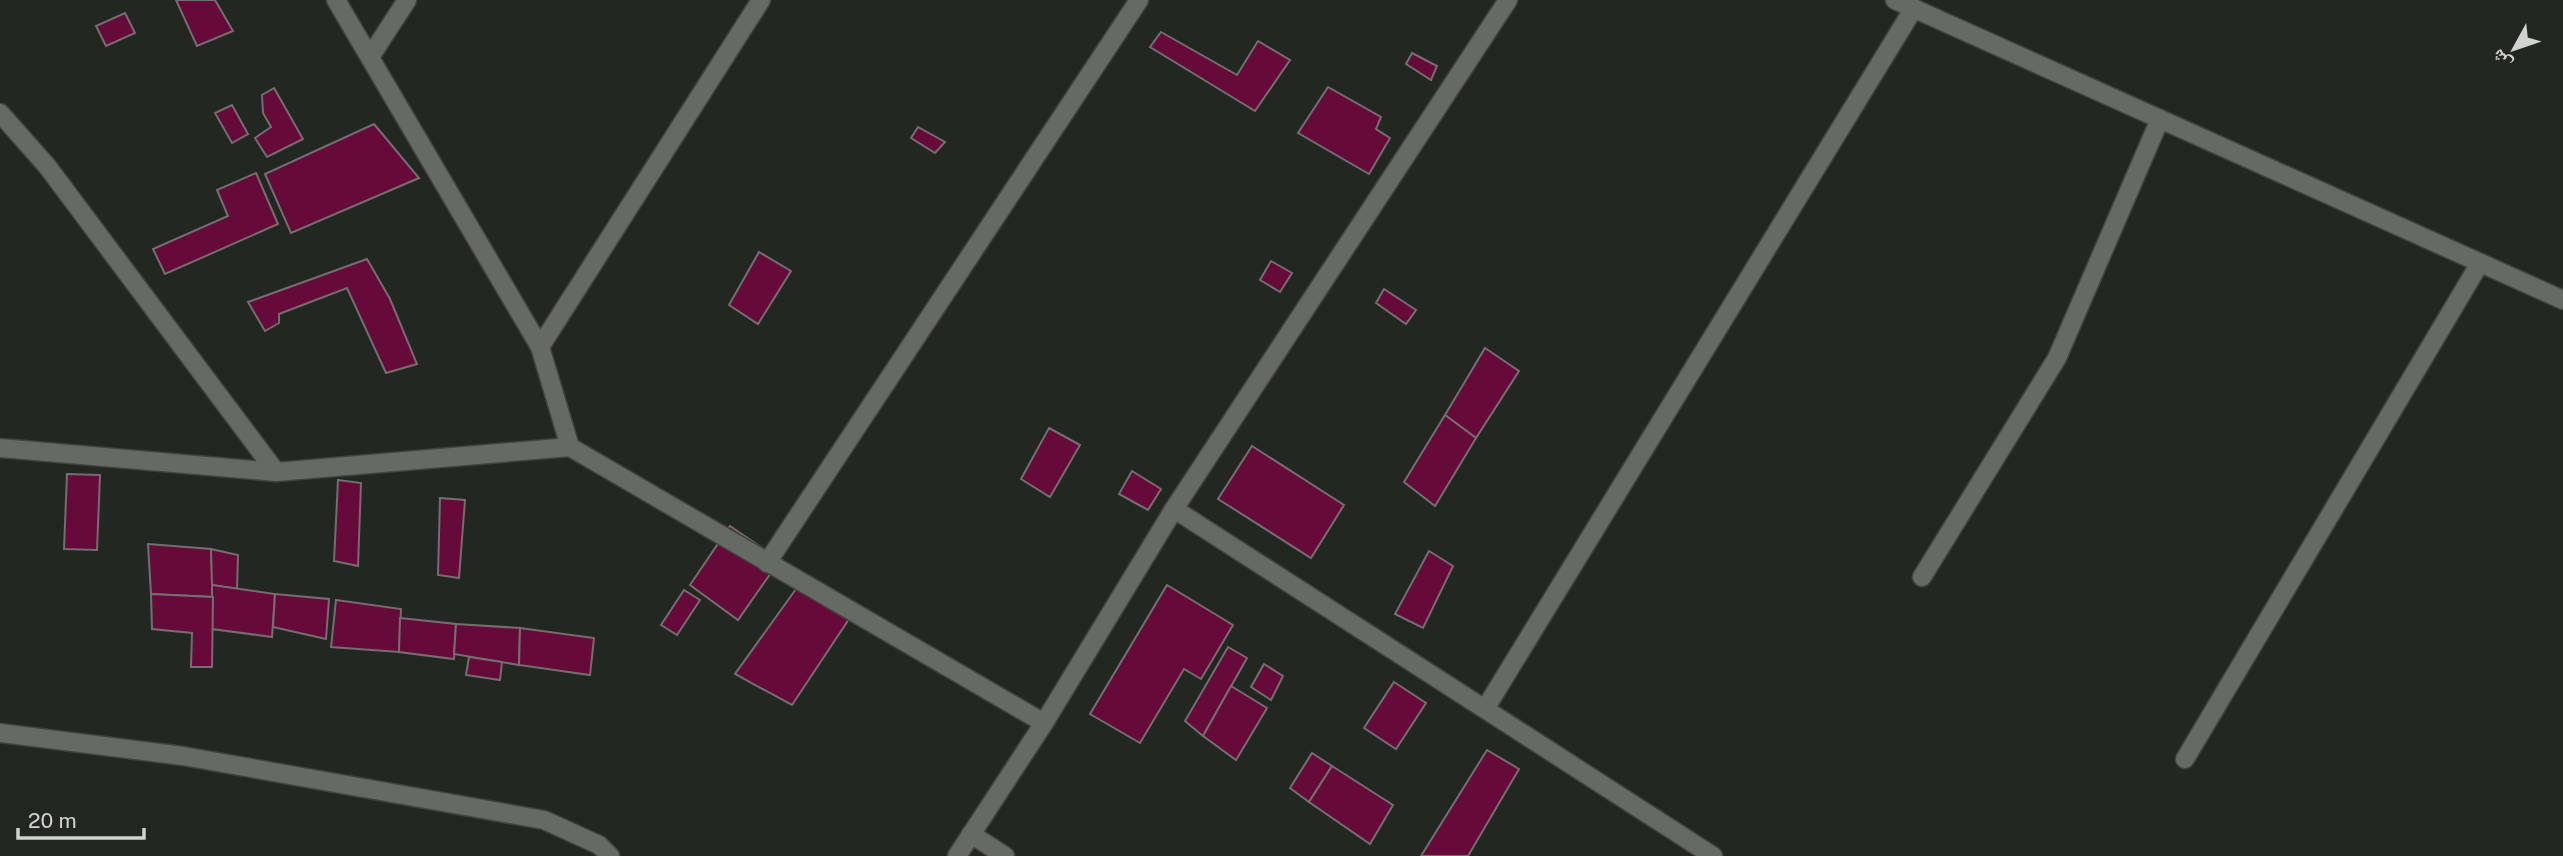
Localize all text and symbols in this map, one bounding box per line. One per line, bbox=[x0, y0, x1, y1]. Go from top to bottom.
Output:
north arrow bbox=[2479, 14, 2549, 84]
text: ش bbox=[2486, 44, 2517, 75]
scale bar bbox=[18, 796, 144, 840]
text: 20 m bbox=[28, 808, 77, 833]

